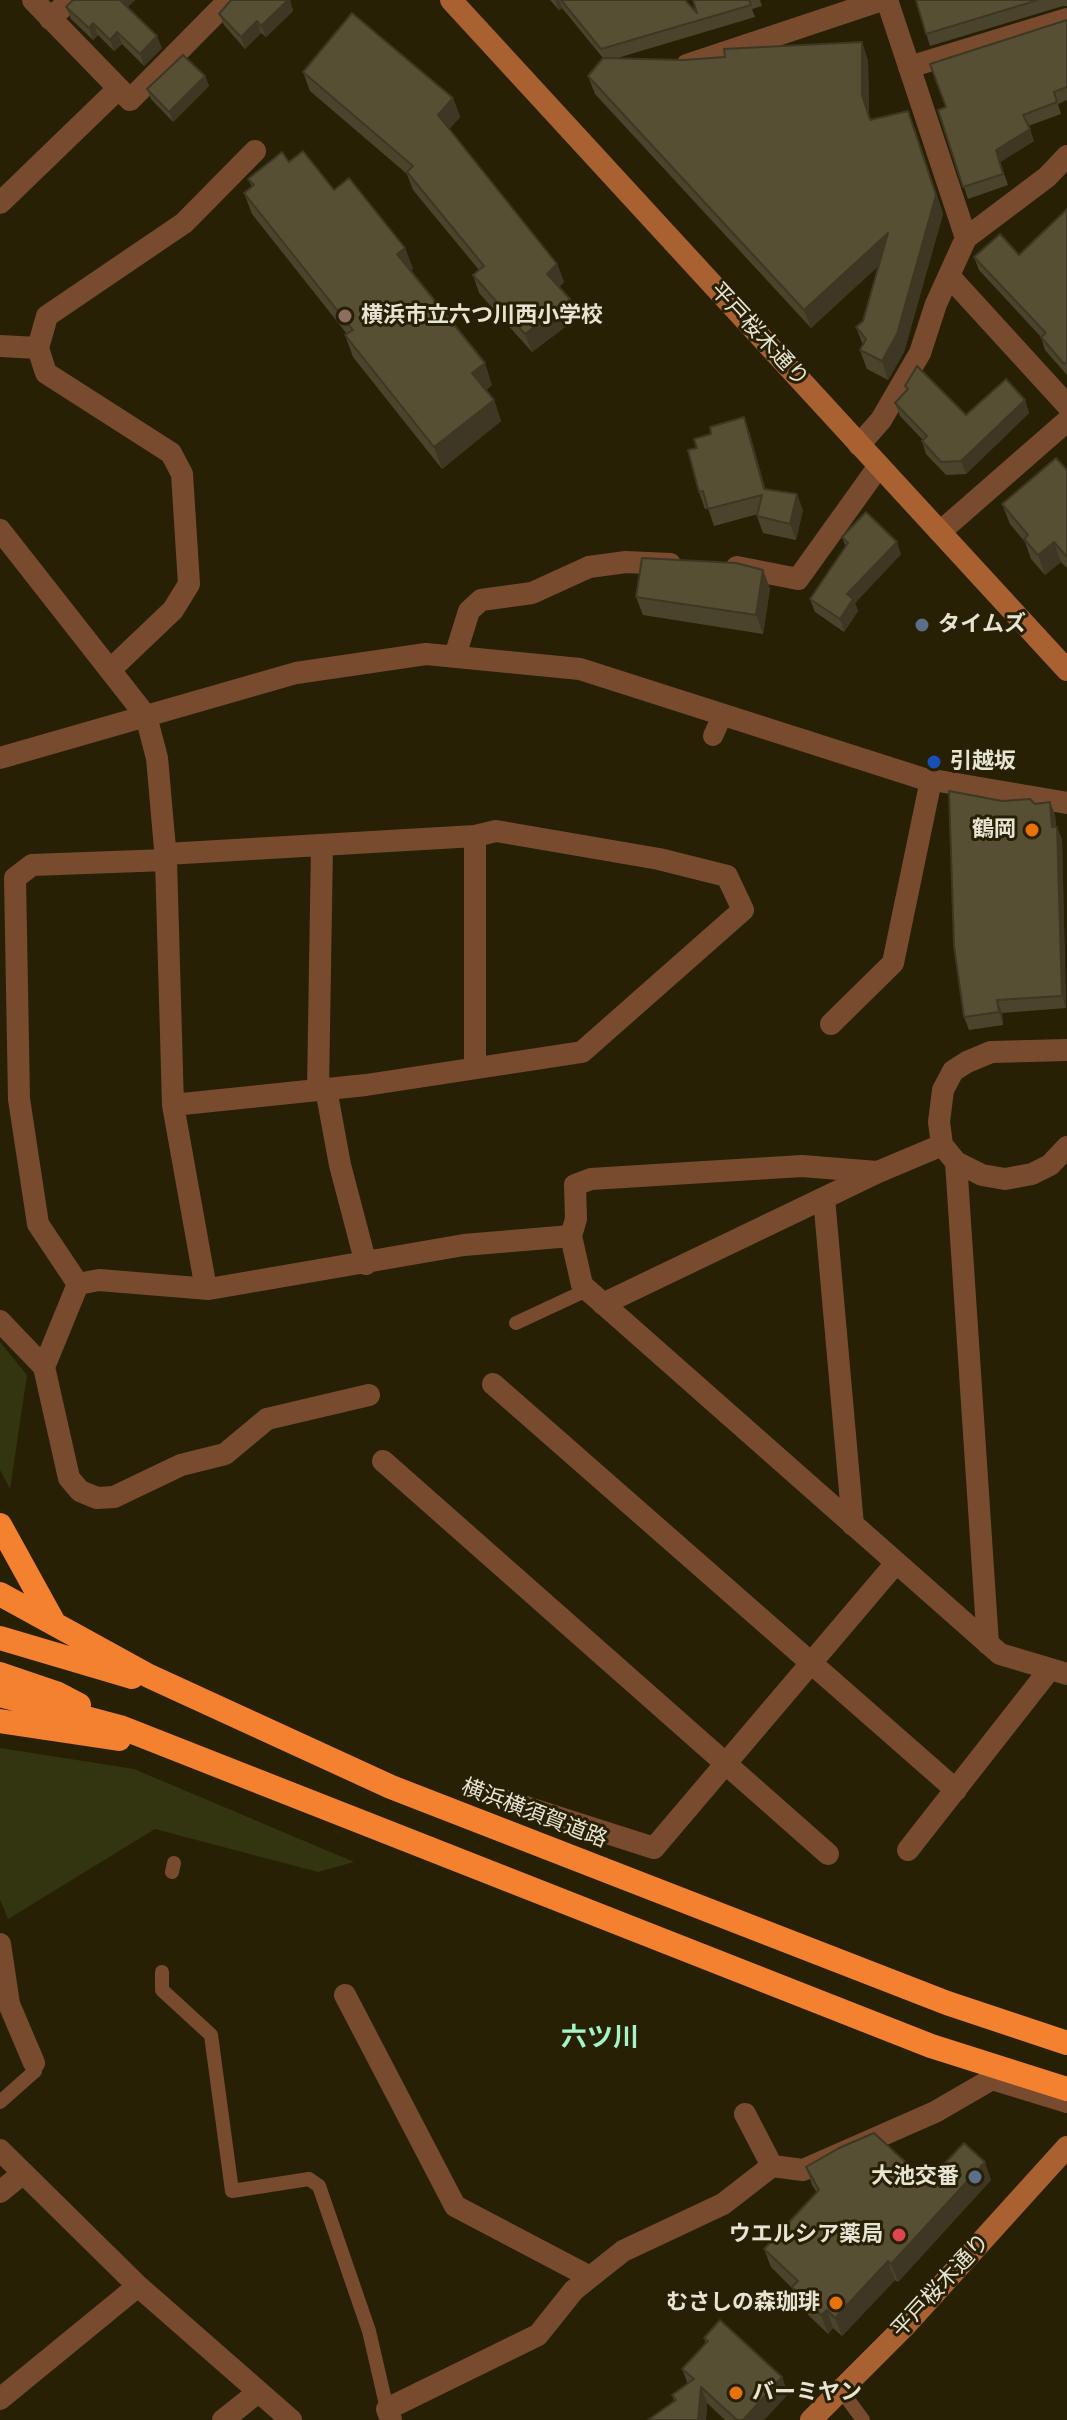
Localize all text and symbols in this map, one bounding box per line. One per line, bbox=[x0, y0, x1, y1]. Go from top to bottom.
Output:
street label: 平戸桜木通り bbox=[704, 278, 814, 392]
place label: 横浜市立六つ川西小学校 bbox=[361, 303, 603, 329]
marker: 横浜市立六つ川西小学校 bbox=[336, 307, 354, 325]
place label: タイムズ bbox=[938, 612, 1026, 638]
marker: タイムズ bbox=[913, 616, 931, 634]
place label: 引越坂 bbox=[950, 749, 1016, 775]
marker: 引越坂 bbox=[925, 753, 943, 771]
place label: 鶴岡 bbox=[972, 817, 1016, 843]
marker: 鶴岡 bbox=[1023, 821, 1041, 839]
street label: 横浜横須賀道路 bbox=[457, 1774, 611, 1854]
district label: 六ツ川 bbox=[561, 2023, 639, 2055]
place label: 大池交番 bbox=[871, 2164, 959, 2190]
marker: 大池交番 bbox=[966, 2168, 984, 2186]
place label: ウエルシア薬局 bbox=[729, 2222, 883, 2248]
marker: ウエルシア薬局 bbox=[890, 2226, 908, 2244]
street label: 平戸桜木通り bbox=[886, 2229, 996, 2343]
place label: むさしの森珈琲 bbox=[666, 2290, 820, 2316]
marker: むさしの森珈琲 bbox=[827, 2294, 845, 2312]
place label: バーミヤン bbox=[752, 2380, 862, 2406]
marker: バーミヤン bbox=[727, 2384, 745, 2402]

